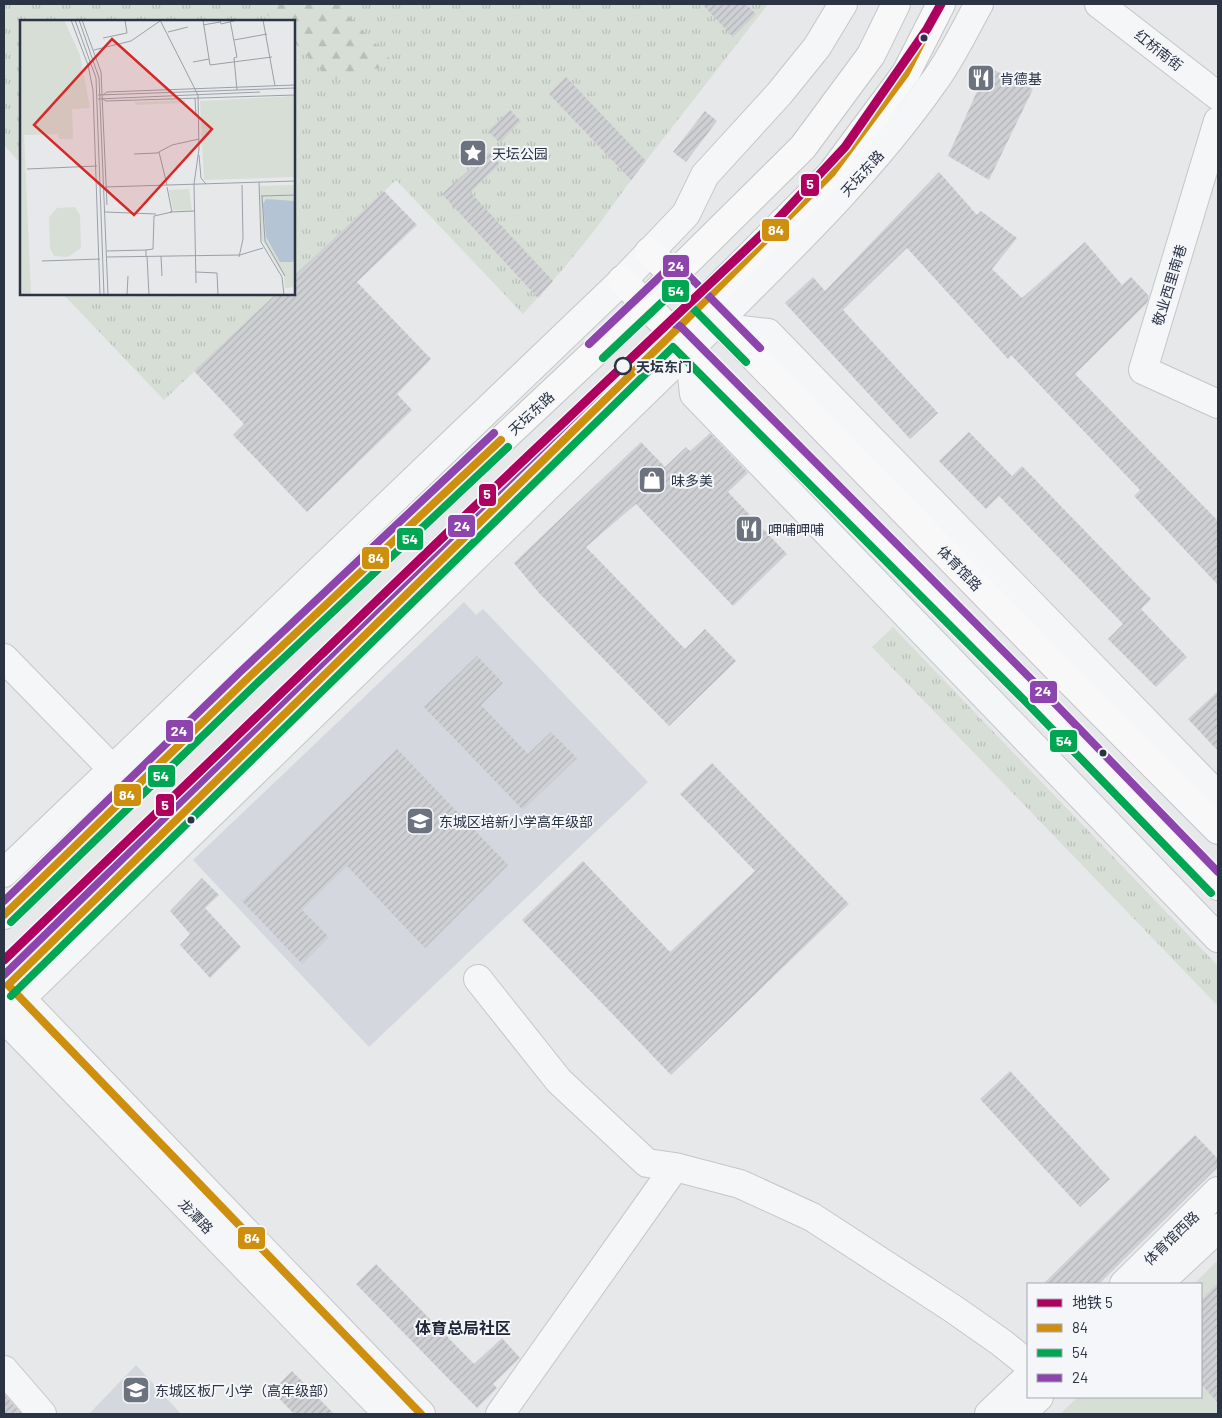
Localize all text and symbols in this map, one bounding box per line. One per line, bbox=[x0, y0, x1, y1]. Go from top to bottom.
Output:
inset map bbox=[20, 20, 295, 295]
street label: 红桥南街 bbox=[1132, 26, 1186, 74]
unlabelled marker bbox=[919, 33, 929, 43]
restaurant icon: 肯德基 bbox=[966, 63, 996, 93]
place label: 肯德基 bbox=[1000, 70, 1042, 87]
place icon: 天坛公园 bbox=[458, 138, 488, 168]
place label: 天坛公园 bbox=[492, 145, 548, 162]
street label: 天坛东路 bbox=[837, 147, 887, 199]
line badge: 5 bbox=[800, 173, 820, 197]
text: 5 bbox=[806, 175, 814, 192]
line badge: 84 bbox=[761, 218, 790, 242]
text: 84 bbox=[768, 221, 784, 238]
street label: 敬业西里南巷 bbox=[1149, 242, 1189, 328]
line badge: 24 bbox=[662, 254, 690, 278]
text: 24 bbox=[668, 257, 684, 274]
line badge: 54 bbox=[661, 279, 690, 303]
text: 54 bbox=[668, 282, 684, 299]
marker: 天坛东门 bbox=[614, 357, 632, 375]
place label: 天坛东门 bbox=[636, 358, 692, 375]
street label: 天坛东路 bbox=[505, 388, 557, 438]
shop icon: 味多美 bbox=[637, 465, 667, 495]
place label: 味多美 bbox=[671, 472, 713, 489]
line badge: 5 bbox=[478, 483, 497, 507]
text: 5 bbox=[483, 485, 491, 502]
line badge: 24 bbox=[447, 514, 476, 538]
restaurant icon: 呷哺呷哺 bbox=[734, 514, 764, 544]
text: 24 bbox=[454, 517, 470, 534]
place label: 呷哺呷哺 bbox=[768, 521, 824, 538]
line badge: 54 bbox=[396, 527, 424, 551]
text: 54 bbox=[402, 530, 418, 547]
street label: 体育馆路 bbox=[934, 542, 986, 594]
line badge: 84 bbox=[361, 546, 390, 570]
text: 84 bbox=[368, 549, 384, 566]
line badge: 24 bbox=[1029, 680, 1058, 704]
text: 24 bbox=[1035, 682, 1051, 699]
line badge: 24 bbox=[165, 719, 194, 743]
text: 24 bbox=[171, 722, 187, 739]
line badge: 54 bbox=[1049, 729, 1078, 753]
text: 54 bbox=[1056, 732, 1072, 749]
unlabelled marker bbox=[1098, 748, 1108, 758]
line badge: 54 bbox=[147, 764, 176, 788]
text: 54 bbox=[153, 767, 169, 784]
line badge: 84 bbox=[113, 783, 142, 807]
text: 84 bbox=[119, 786, 135, 803]
line badge: 5 bbox=[155, 793, 175, 817]
text: 5 bbox=[161, 796, 169, 813]
school or university icon: 东城区培新小学高年级部 bbox=[405, 806, 435, 836]
place label: 东城区培新小学高年级部 bbox=[439, 813, 593, 830]
unlabelled marker bbox=[186, 815, 196, 825]
street label: 龙潭路 bbox=[175, 1195, 217, 1237]
street label: 体育馆西路 bbox=[1140, 1208, 1202, 1268]
line badge: 84 bbox=[237, 1226, 266, 1250]
text: 84 bbox=[244, 1229, 260, 1246]
legend bbox=[1027, 1283, 1202, 1398]
text: 地铁 5 bbox=[1072, 1293, 1113, 1311]
district label: 体育总局社区 bbox=[415, 1318, 511, 1337]
text: 84 bbox=[1072, 1318, 1088, 1336]
text: 54 bbox=[1072, 1343, 1088, 1361]
text: 24 bbox=[1072, 1368, 1088, 1386]
school or university icon: 东城区板厂小学（高年级部） bbox=[121, 1375, 151, 1405]
place label: 东城区板厂小学（高年级部） bbox=[155, 1382, 337, 1399]

